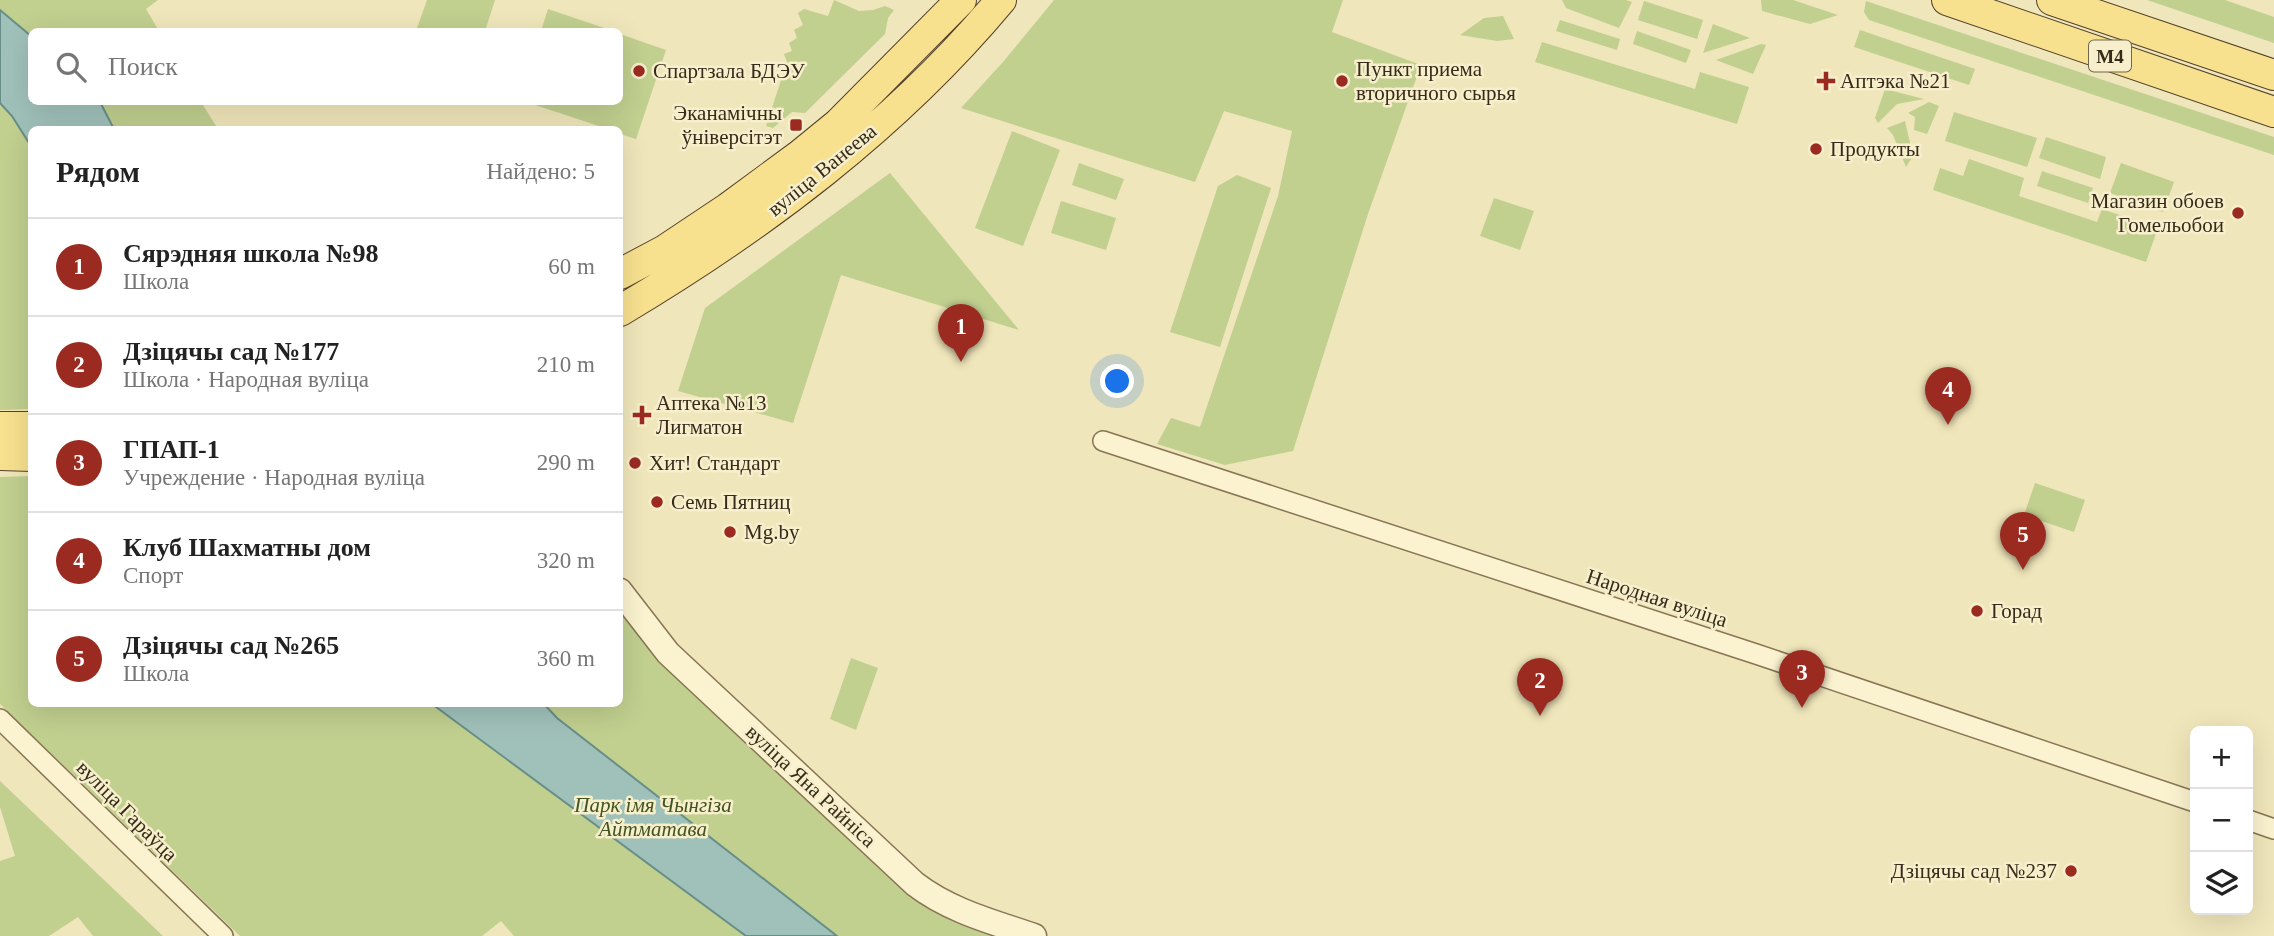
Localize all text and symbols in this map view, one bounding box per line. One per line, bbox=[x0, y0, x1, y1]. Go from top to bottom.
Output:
search box bbox=[28, 28, 623, 105]
road number: М4 bbox=[2089, 40, 2131, 72]
icon: search bbox=[52, 48, 90, 86]
text: Поиск bbox=[108, 52, 178, 81]
place label: Пункт приема вторичного сырья bbox=[1356, 57, 1516, 105]
place label: Спартзала БДЭУ bbox=[653, 59, 805, 83]
marker: Спартзала БДЭУ bbox=[631, 63, 647, 79]
place label: Аптэка №21 bbox=[1840, 69, 1951, 93]
marker: Пункт приема вторичного сырья bbox=[1334, 73, 1350, 89]
marker: Аптэка №21 bbox=[1818, 73, 1834, 89]
place label: Эканамічны ўніверсітэт bbox=[673, 101, 782, 149]
marker: Эканамічны ўніверсітэт bbox=[788, 117, 804, 133]
street label: вуліца Ванеева bbox=[763, 118, 882, 221]
place label: Продукты bbox=[1830, 137, 1920, 161]
marker: Продукты bbox=[1808, 141, 1824, 157]
text: Рядом bbox=[56, 155, 140, 188]
text: Найдено: 5 bbox=[487, 159, 595, 184]
place label: Магазин обоев Гомельобои bbox=[2091, 189, 2224, 237]
marker: Магазин обоев Гомельобои bbox=[2230, 205, 2246, 221]
text: Сярэдняя школа №98 bbox=[123, 239, 378, 268]
text: 1 bbox=[73, 254, 85, 279]
text: 60 m bbox=[548, 254, 595, 279]
text: Школа bbox=[123, 269, 189, 294]
pin: 1 bbox=[938, 304, 984, 362]
text: Дзіцячы сад №177 bbox=[123, 337, 339, 366]
text: 2 bbox=[73, 352, 85, 377]
text: 210 m bbox=[537, 352, 595, 377]
your location bbox=[1100, 364, 1134, 398]
text: Школа · Народная вуліца bbox=[123, 367, 369, 392]
pin: 4 bbox=[1925, 367, 1971, 425]
place label: Аптека №13 Лигматон bbox=[656, 391, 766, 439]
marker: Аптека №13 Лигматон bbox=[634, 407, 650, 423]
text: ГПАП-1 bbox=[123, 435, 220, 464]
text: 3 bbox=[73, 450, 85, 475]
text: 290 m bbox=[537, 450, 595, 475]
place label: Хит! Стандарт bbox=[649, 451, 780, 475]
marker: Хит! Стандарт bbox=[627, 455, 643, 471]
text: Учреждение · Народная вуліца bbox=[123, 465, 425, 490]
place label: Семь Пятниц bbox=[671, 490, 790, 514]
marker: Семь Пятниц bbox=[649, 494, 665, 510]
pin: 5 bbox=[2000, 512, 2046, 570]
place label: Mg.by bbox=[744, 520, 800, 544]
marker: Mg.by bbox=[722, 524, 738, 540]
text: Клуб Шахматны дом bbox=[123, 533, 371, 562]
text: 4 bbox=[73, 548, 85, 573]
text: 320 m bbox=[537, 548, 595, 573]
text: Спорт bbox=[123, 563, 183, 588]
street label: Народная вуліца bbox=[1584, 564, 1731, 632]
place label: Горад bbox=[1991, 599, 2043, 623]
marker: Горад bbox=[1969, 603, 1985, 619]
text: Дзіцячы сад №265 bbox=[123, 631, 339, 660]
text: 5 bbox=[73, 646, 85, 671]
text: 360 m bbox=[537, 646, 595, 671]
pin: 3 bbox=[1779, 650, 1825, 708]
pin: 2 bbox=[1517, 658, 1563, 716]
text: Школа bbox=[123, 661, 189, 686]
street label: вуліца Яна Райніса bbox=[741, 720, 881, 853]
map controls bbox=[2190, 726, 2253, 915]
button: + bbox=[2190, 726, 2253, 789]
street label: вуліца Гараўца bbox=[72, 756, 183, 867]
button: − bbox=[2190, 789, 2253, 852]
park label: Парк імя Чынгіза Айтматава bbox=[573, 793, 732, 841]
button: layers bbox=[2190, 852, 2253, 915]
place label: Дзіцячы сад №237 bbox=[1891, 859, 2057, 883]
marker: Дзіцячы сад №237 bbox=[2063, 863, 2079, 879]

